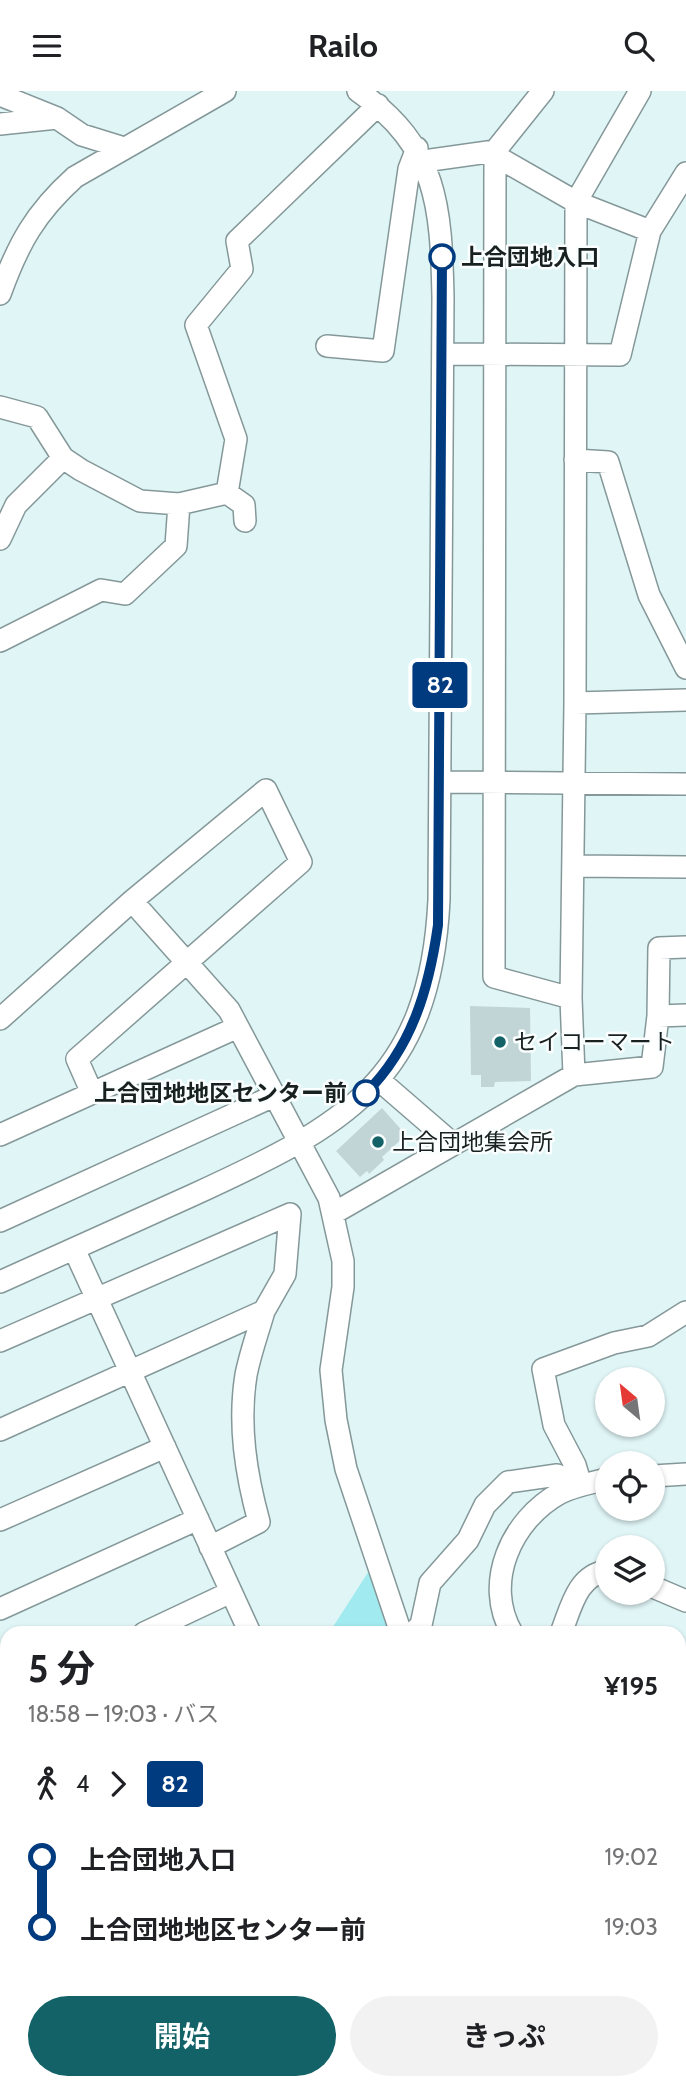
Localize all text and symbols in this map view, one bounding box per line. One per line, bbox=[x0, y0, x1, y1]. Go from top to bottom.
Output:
text: Railo bbox=[308, 26, 378, 65]
icon: menu bbox=[28, 27, 66, 65]
icon: search bbox=[620, 27, 658, 65]
place label: 上合団地入口 bbox=[461, 243, 599, 271]
marker: 上合団地入口 bbox=[429, 244, 455, 270]
line badge: 82 bbox=[408, 662, 472, 708]
text: 82 bbox=[426, 670, 454, 699]
place label: セイコーマート bbox=[514, 1028, 675, 1056]
marker: セイコーマート bbox=[492, 1034, 508, 1050]
place label: 上合団地地区センター前 bbox=[94, 1079, 347, 1107]
marker: 上合団地地区センター前 bbox=[353, 1080, 379, 1106]
place label: 上合団地集会所 bbox=[392, 1128, 553, 1156]
marker: 上合団地集会所 bbox=[370, 1134, 386, 1150]
north arrow bbox=[595, 1367, 665, 1437]
map controls bbox=[595, 1367, 665, 1605]
button: locate bbox=[595, 1451, 665, 1521]
button: layers bbox=[595, 1535, 665, 1605]
text: 5 分 bbox=[28, 1645, 95, 1692]
text: ¥195 bbox=[604, 1670, 658, 1702]
text: 18:58 – 19:03 · バス bbox=[28, 1700, 219, 1728]
icon: walk bbox=[28, 1765, 66, 1803]
icon: forward bbox=[99, 1765, 137, 1803]
text: 82 bbox=[161, 1769, 189, 1798]
text: 4 bbox=[76, 1770, 89, 1798]
text: 19:02 bbox=[605, 1843, 658, 1871]
text: 上合団地入口 bbox=[80, 1844, 236, 1876]
text: 19:03 bbox=[604, 1913, 658, 1941]
text: 上合団地地区センター前 bbox=[80, 1914, 366, 1946]
button: 開始 bbox=[28, 1996, 336, 2076]
button: きっぷ bbox=[350, 1996, 658, 2076]

